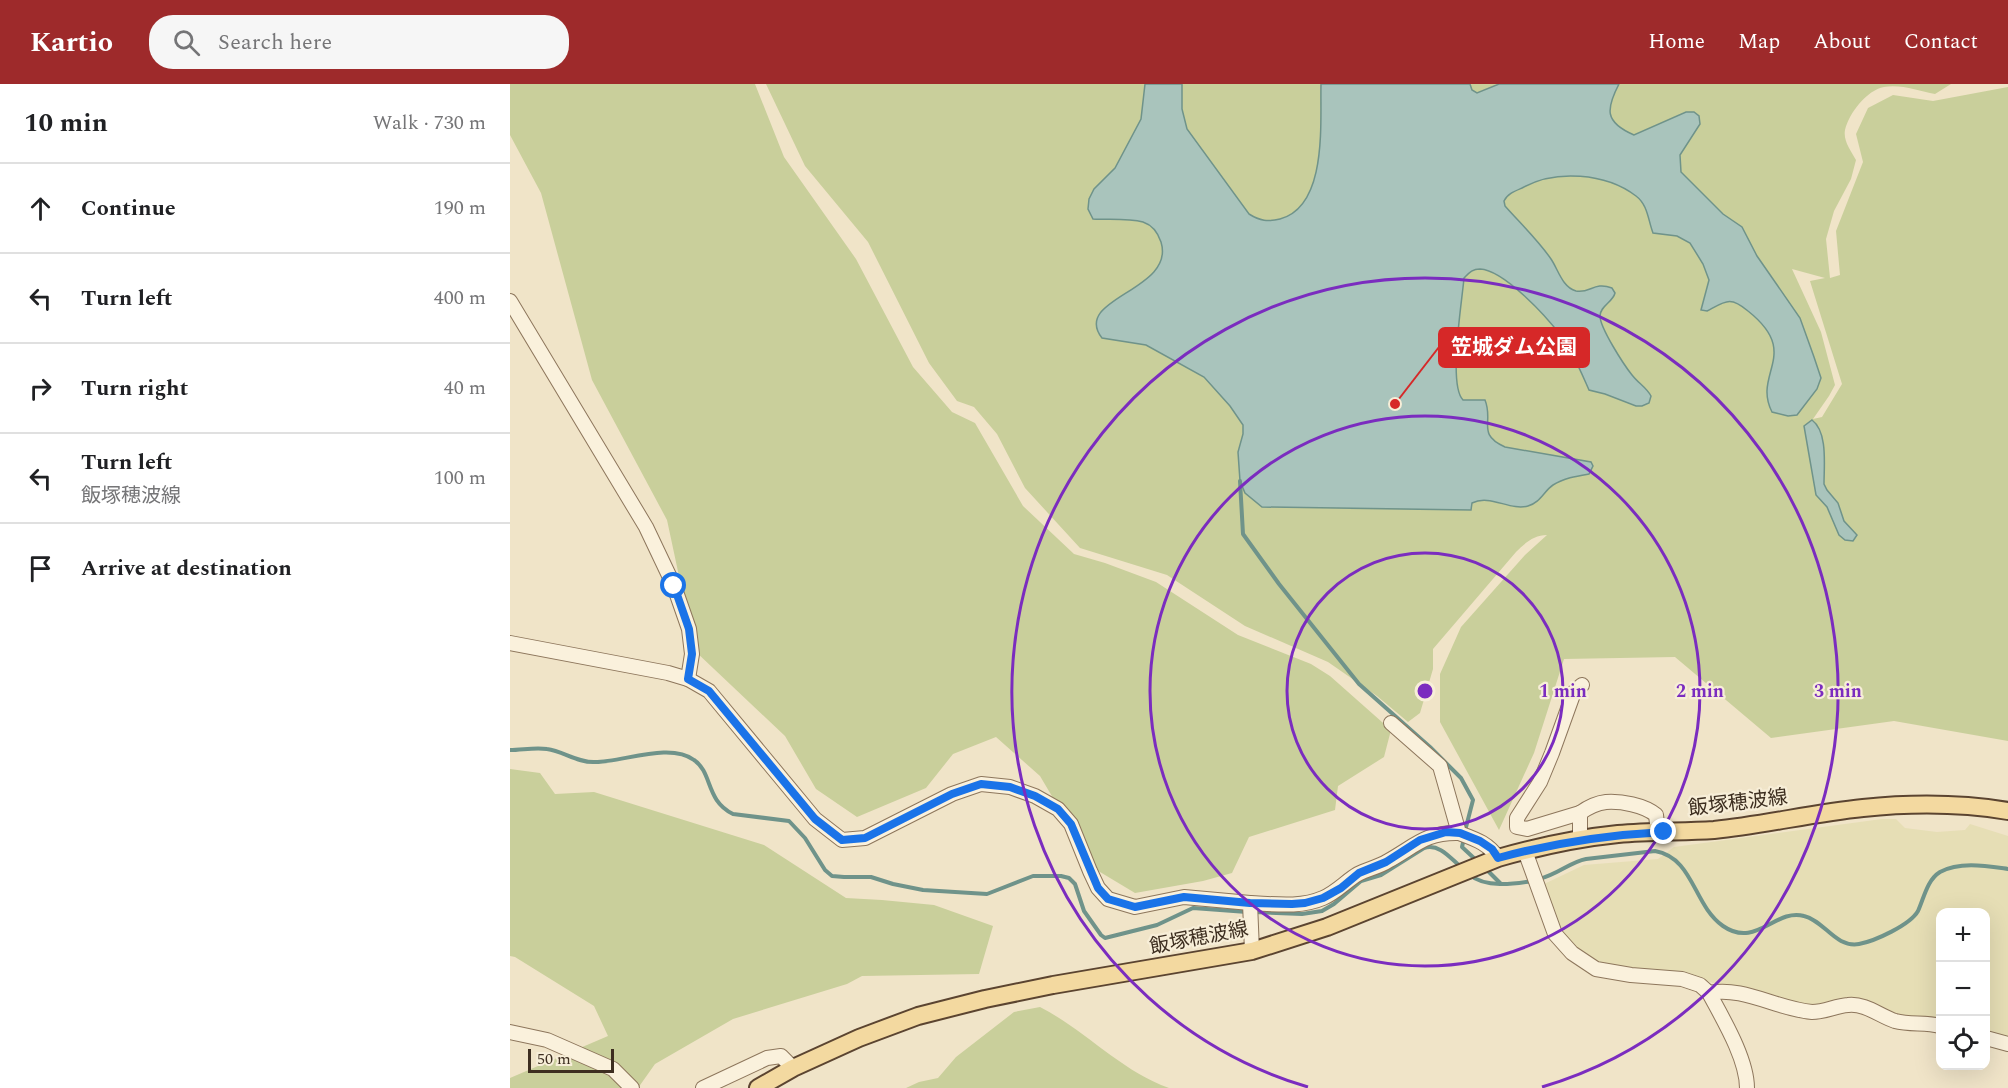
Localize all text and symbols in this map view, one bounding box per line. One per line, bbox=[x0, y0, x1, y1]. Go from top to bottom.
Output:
search box bbox=[149, 15, 569, 69]
text: Kartio bbox=[30, 21, 113, 64]
icon: search bbox=[170, 26, 203, 59]
text: Search here bbox=[218, 26, 332, 59]
text: Home bbox=[1648, 26, 1705, 58]
text: Map bbox=[1738, 26, 1780, 58]
text: About bbox=[1813, 26, 1871, 58]
text: Contact bbox=[1904, 26, 1978, 58]
text: 10 min bbox=[24, 103, 108, 143]
text: Walk · 730 m bbox=[373, 108, 486, 138]
icon: ahead bbox=[24, 192, 57, 225]
text: Continue bbox=[81, 192, 176, 225]
text: 190 m bbox=[434, 193, 486, 223]
icon: left bbox=[24, 282, 57, 315]
text: Turn left bbox=[81, 282, 173, 315]
text: 400 m bbox=[434, 283, 486, 313]
callout: 笠城ダム公園 bbox=[1439, 328, 1589, 367]
text: 笠城ダム公園 bbox=[1451, 332, 1577, 364]
icon: right bbox=[24, 372, 57, 405]
text: Turn right bbox=[81, 372, 188, 405]
text: 40 m bbox=[444, 373, 486, 403]
text: Turn left bbox=[81, 446, 173, 479]
icon: left bbox=[24, 462, 57, 495]
text: 100 m bbox=[434, 463, 486, 493]
text: 飯塚穂波線 bbox=[81, 481, 181, 511]
icon: arrive bbox=[24, 552, 57, 585]
text: Arrive at destination bbox=[81, 552, 292, 585]
route start bbox=[660, 572, 686, 598]
text: 1 min bbox=[1539, 678, 1587, 705]
text: 2 min bbox=[1676, 678, 1724, 705]
text: 3 min bbox=[1814, 678, 1862, 705]
centre of rings bbox=[1415, 681, 1435, 701]
street label: 飯塚穂波線 bbox=[1687, 782, 1789, 824]
route end bbox=[1650, 818, 1676, 844]
map controls bbox=[1936, 908, 1990, 1070]
button: + bbox=[1936, 908, 1990, 962]
street label: 飯塚穂波線 bbox=[1147, 914, 1251, 962]
button: − bbox=[1936, 962, 1990, 1016]
button: locate bbox=[1936, 1016, 1990, 1070]
scale bar bbox=[528, 1046, 614, 1074]
text: 50 m bbox=[537, 1047, 571, 1071]

